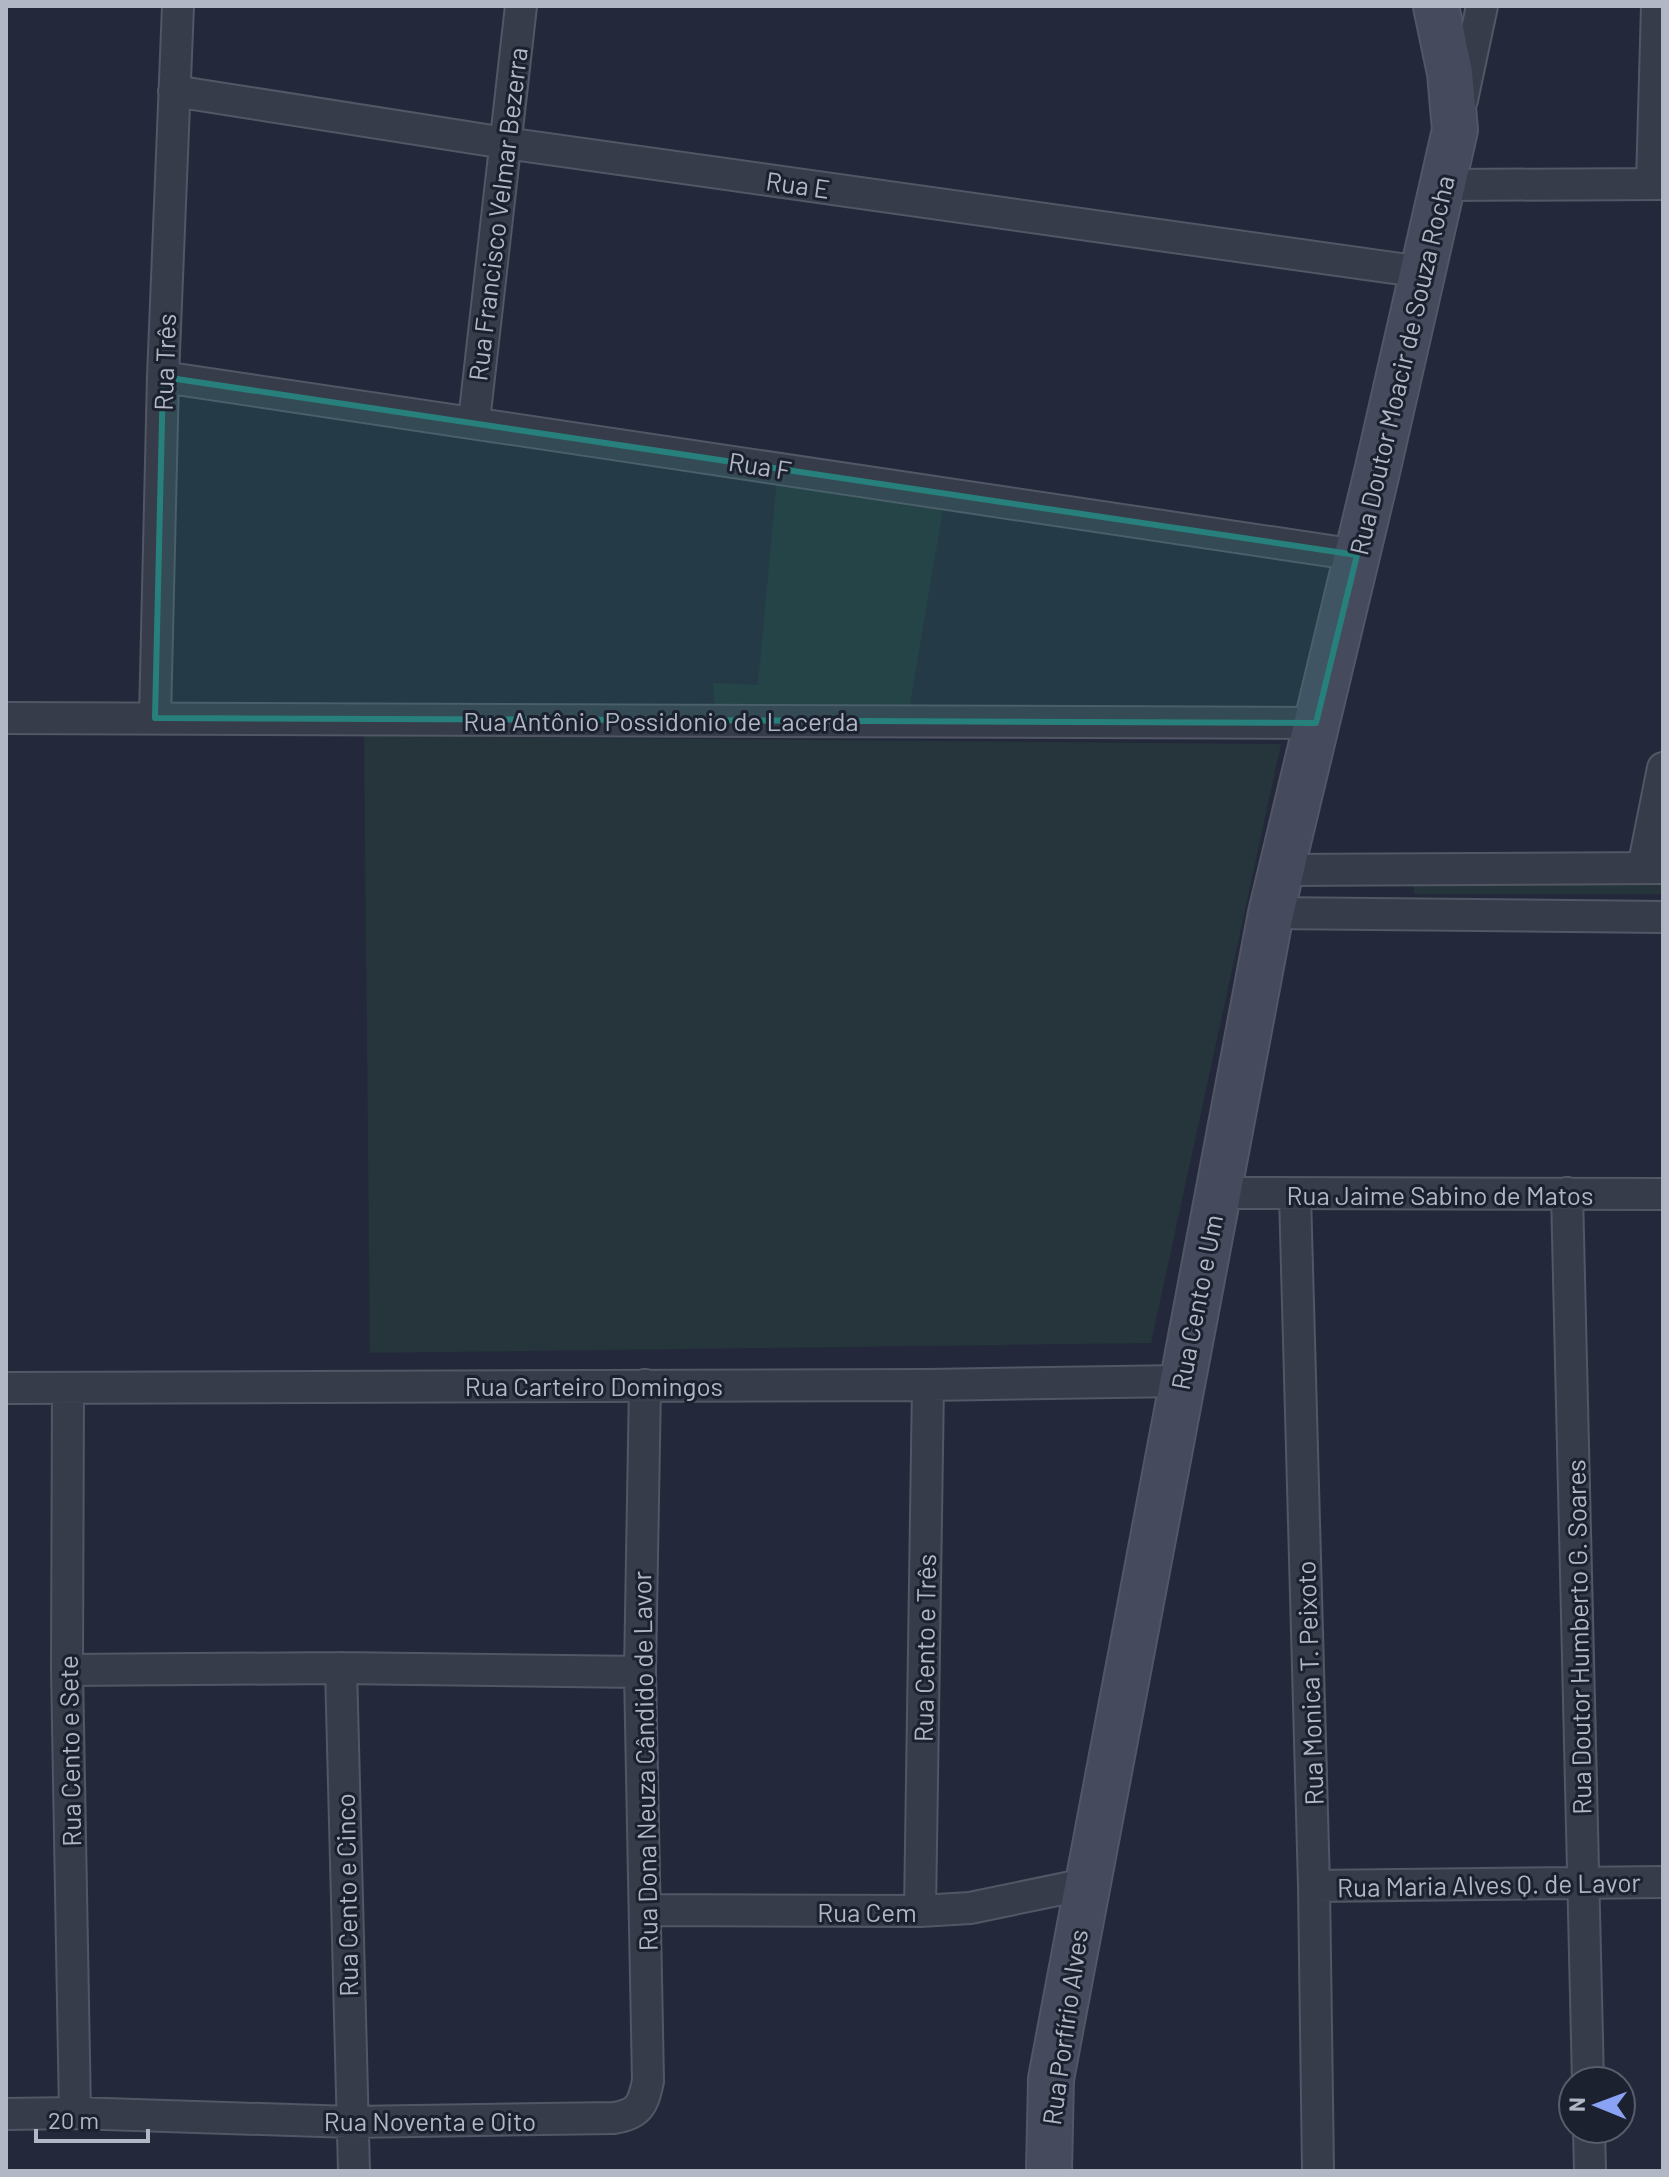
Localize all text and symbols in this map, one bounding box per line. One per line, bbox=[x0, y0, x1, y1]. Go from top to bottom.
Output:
street label: Rua Francisco Velmar Bezerra bbox=[461, 45, 533, 383]
street label: Rua E bbox=[764, 164, 832, 204]
street label: Rua Doutor Moacir de Souza Rocha bbox=[1342, 172, 1460, 558]
street label: Rua Três bbox=[147, 313, 181, 411]
street label: Rua F bbox=[726, 445, 794, 485]
street label: Rua Antônio Possidonio de Lacerda bbox=[463, 705, 859, 736]
street label: Rua Jaime Sabino de Matos bbox=[1287, 1179, 1593, 1210]
street label: Rua Cento e Um bbox=[1164, 1212, 1228, 1392]
street label: Rua Carteiro Domingos bbox=[465, 1370, 723, 1401]
street label: Rua Doutor Humberto G. Soares bbox=[1559, 1459, 1597, 1815]
street label: Rua Cento e Três bbox=[907, 1554, 941, 1742]
street label: Rua Monica T. Peixoto bbox=[1289, 1560, 1329, 1806]
street label: Rua Dona Neuza Cândido de Lavor bbox=[625, 1570, 663, 1951]
street label: Rua Cento e Sete bbox=[52, 1655, 86, 1847]
street label: Rua Cento e Cinco bbox=[329, 1793, 363, 1997]
street label: Rua Maria Alves Q. de Lavor bbox=[1337, 1866, 1642, 1902]
street label: Rua Cem bbox=[817, 1896, 917, 1927]
street label: Rua Porfírio Alves bbox=[1035, 1927, 1093, 2127]
north arrow bbox=[1557, 2065, 1637, 2145]
scale bar bbox=[36, 2093, 148, 2143]
text: N bbox=[1563, 2097, 1589, 2112]
text: 20 m bbox=[48, 2105, 99, 2134]
street label: Rua Noventa e Oito bbox=[324, 2105, 536, 2136]

